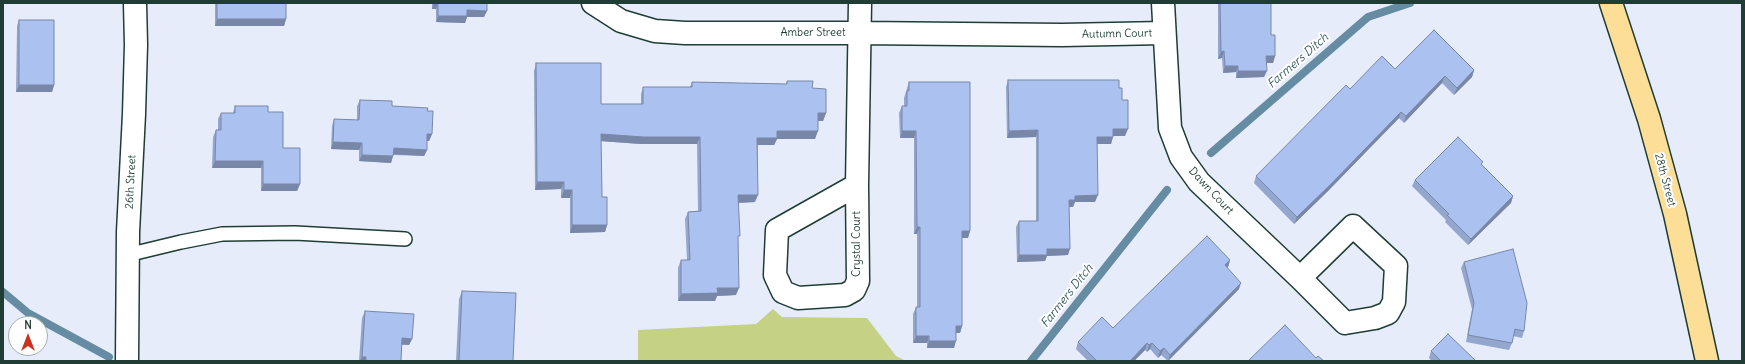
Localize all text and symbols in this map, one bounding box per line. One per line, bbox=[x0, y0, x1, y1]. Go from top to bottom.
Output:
street label: Amber Street bbox=[780, 26, 846, 40]
street label: Autumn Court bbox=[1082, 27, 1152, 41]
water label: Farmers Ditch bbox=[1264, 30, 1332, 92]
street label: 28th Street bbox=[1652, 152, 1678, 208]
street label: 26th Street bbox=[123, 154, 139, 210]
street label: Dawn Court bbox=[1186, 165, 1236, 217]
street label: Crystal Court bbox=[850, 211, 864, 277]
water label: Farmers Ditch bbox=[1038, 261, 1096, 331]
north arrow bbox=[8, 316, 48, 356]
text: N bbox=[24, 318, 32, 332]

